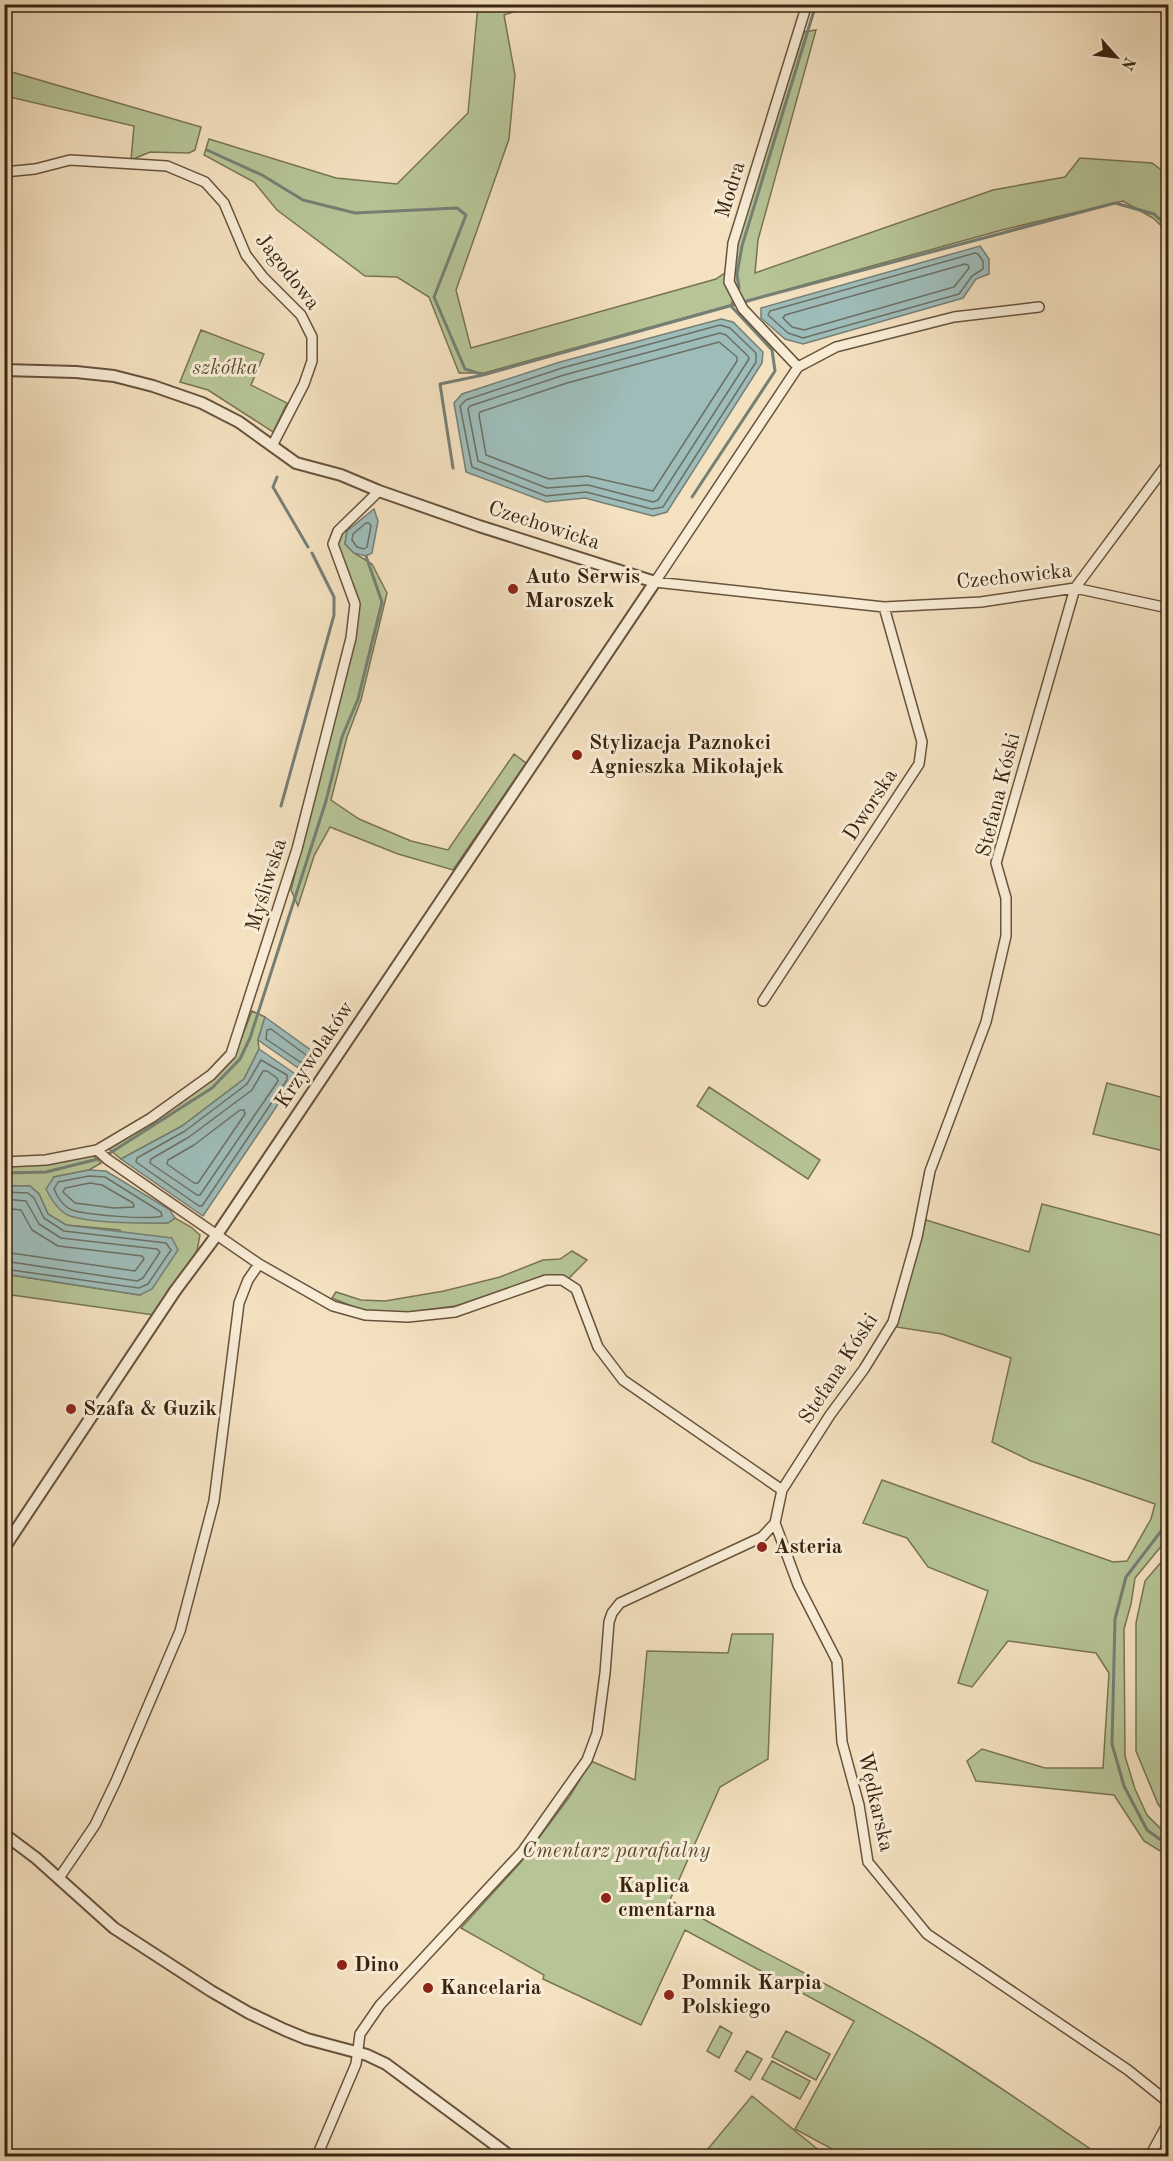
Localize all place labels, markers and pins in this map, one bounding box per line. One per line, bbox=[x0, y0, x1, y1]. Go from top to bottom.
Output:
place label: Auto Serwis Maroszek bbox=[525, 567, 640, 612]
marker: Auto Serwis Maroszek bbox=[506, 582, 520, 596]
place label: Stylizacja Paznokci Agnieszka Mikołajek bbox=[589, 733, 784, 778]
marker: Stylizacja Paznokci Agnieszka Mikołajek bbox=[570, 748, 584, 762]
place label: Szafa & Guzik bbox=[83, 1399, 217, 1420]
marker: Szafa & Guzik bbox=[64, 1402, 78, 1416]
place label: Asteria bbox=[774, 1537, 843, 1558]
marker: Asteria bbox=[755, 1540, 769, 1554]
place label: Kaplica cmentarna bbox=[618, 1876, 716, 1921]
marker: Kaplica cmentarna bbox=[599, 1891, 613, 1905]
place label: Dino bbox=[354, 1955, 399, 1976]
marker: Dino bbox=[335, 1958, 349, 1972]
place label: Pomnik Karpia Polskiego bbox=[681, 1973, 822, 2018]
place label: Kancelaria bbox=[440, 1978, 542, 1999]
marker: Kancelaria bbox=[421, 1981, 435, 1995]
marker: Pomnik Karpia Polskiego bbox=[662, 1988, 676, 2002]

